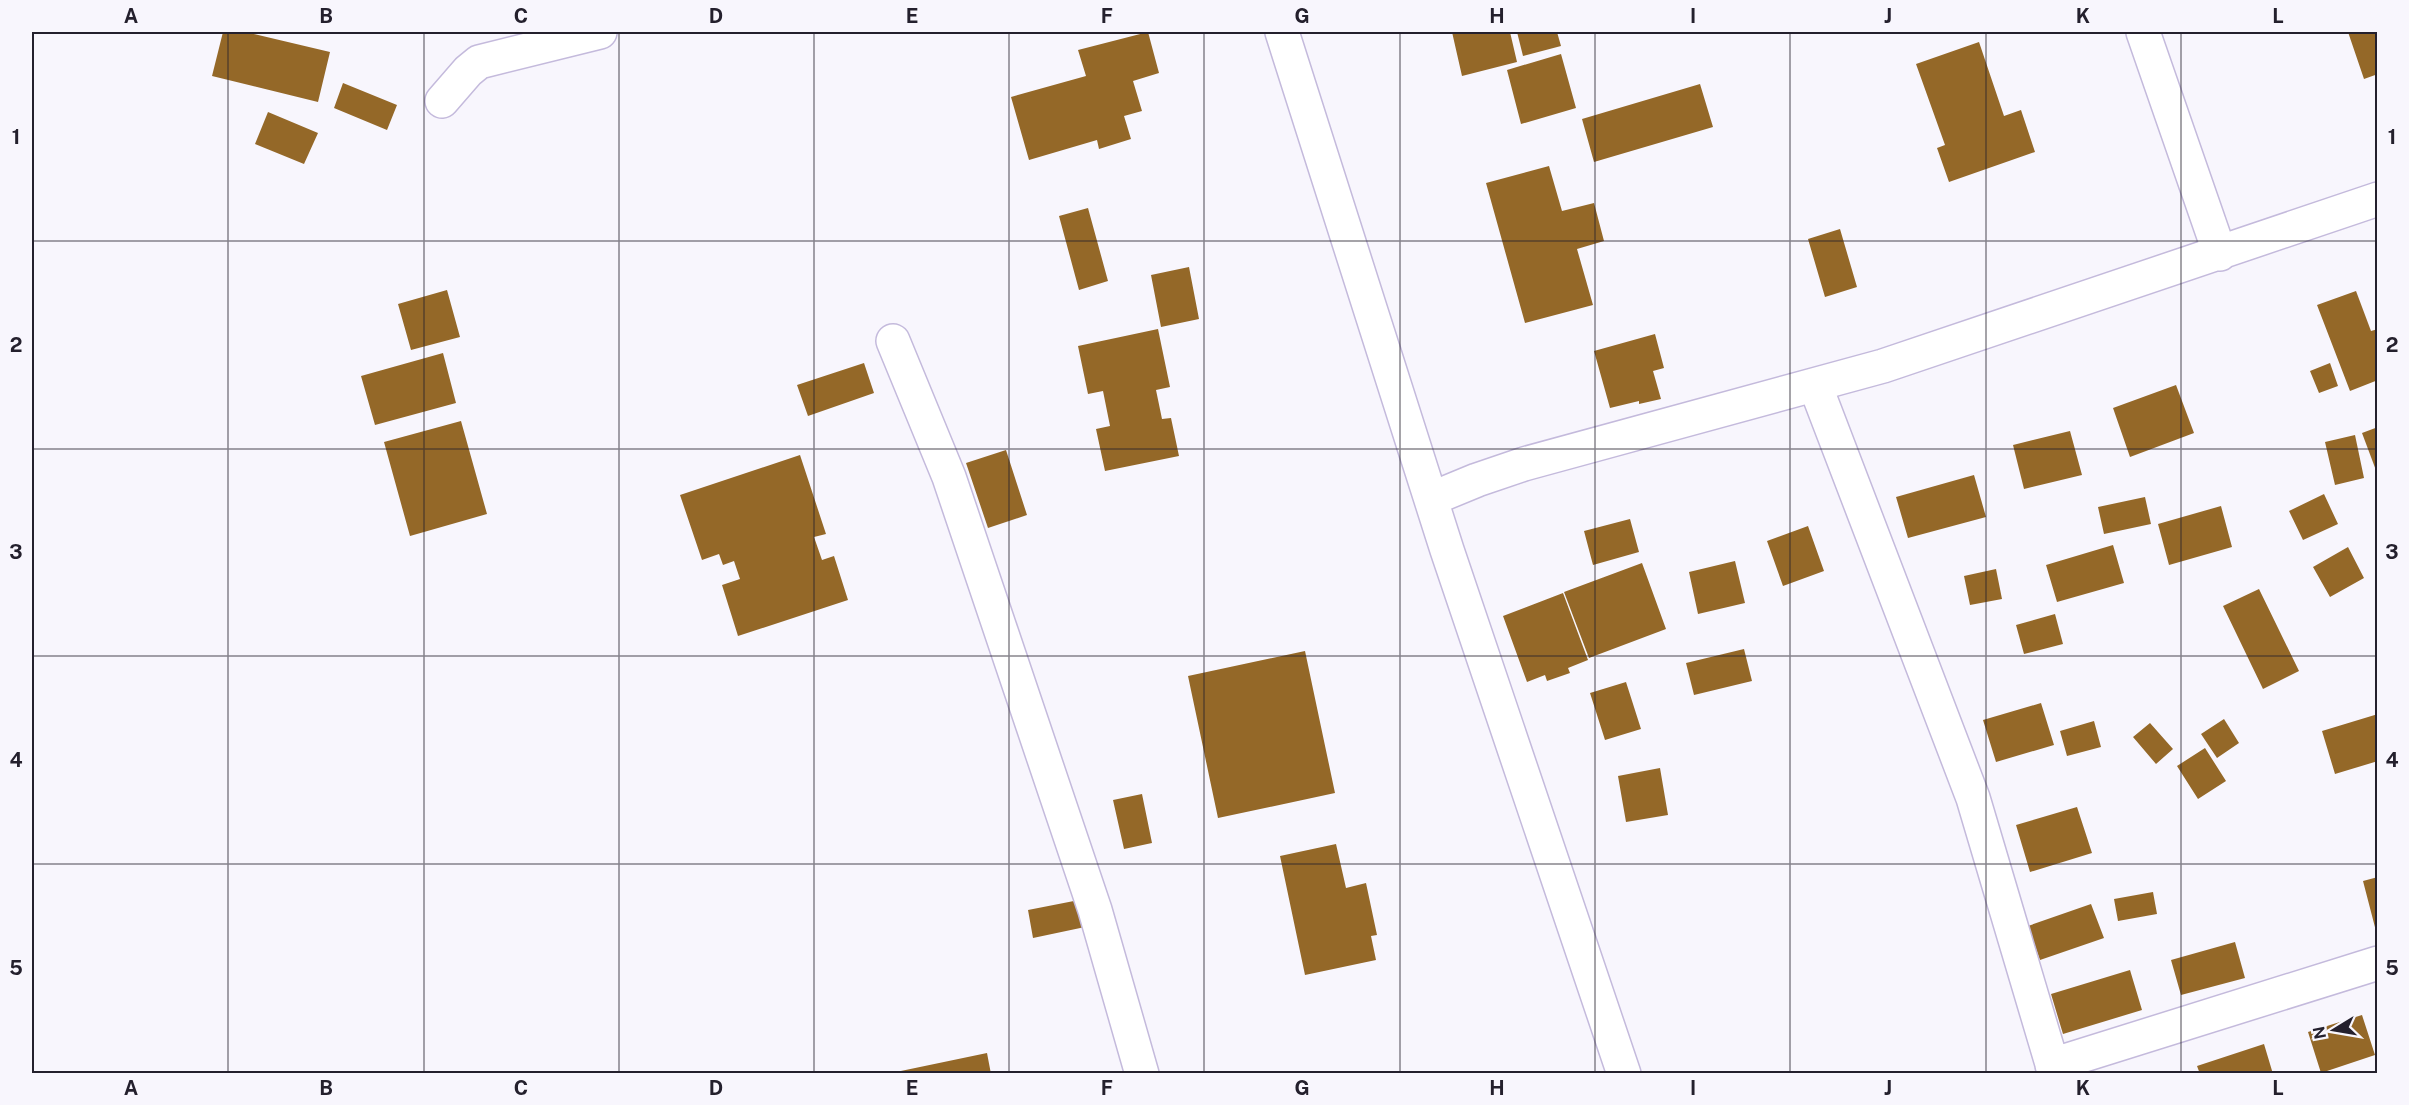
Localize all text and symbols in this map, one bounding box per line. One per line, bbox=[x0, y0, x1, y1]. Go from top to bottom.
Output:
text: A bbox=[124, 4, 138, 28]
text: B bbox=[319, 4, 333, 28]
text: C bbox=[514, 4, 528, 28]
text: D bbox=[709, 4, 723, 28]
text: E bbox=[906, 4, 918, 28]
text: F bbox=[1101, 4, 1113, 28]
text: G bbox=[1294, 4, 1310, 28]
text: H bbox=[1489, 4, 1505, 28]
text: I bbox=[1690, 4, 1696, 28]
text: J bbox=[1884, 4, 1892, 28]
text: K bbox=[2076, 4, 2090, 28]
text: L bbox=[2272, 4, 2284, 28]
text: 1 bbox=[12, 125, 20, 149]
text: 1 bbox=[2388, 125, 2396, 149]
text: 2 bbox=[10, 333, 22, 357]
text: 2 bbox=[2386, 333, 2398, 357]
text: 3 bbox=[9, 540, 23, 564]
text: 3 bbox=[2385, 540, 2399, 564]
text: 4 bbox=[9, 748, 23, 772]
text: 4 bbox=[2385, 748, 2399, 772]
text: 5 bbox=[9, 956, 23, 980]
text: 5 bbox=[2385, 956, 2399, 980]
north arrow bbox=[2304, 1000, 2364, 1060]
text: N bbox=[2309, 1025, 2330, 1041]
text: A bbox=[124, 1076, 138, 1100]
text: B bbox=[319, 1076, 333, 1100]
text: C bbox=[514, 1076, 528, 1100]
text: D bbox=[709, 1076, 723, 1100]
text: E bbox=[906, 1076, 918, 1100]
text: F bbox=[1101, 1076, 1113, 1100]
text: G bbox=[1294, 1076, 1310, 1100]
text: H bbox=[1489, 1076, 1505, 1100]
text: I bbox=[1690, 1076, 1696, 1100]
text: J bbox=[1884, 1076, 1892, 1100]
text: K bbox=[2076, 1076, 2090, 1100]
text: L bbox=[2272, 1076, 2284, 1100]

